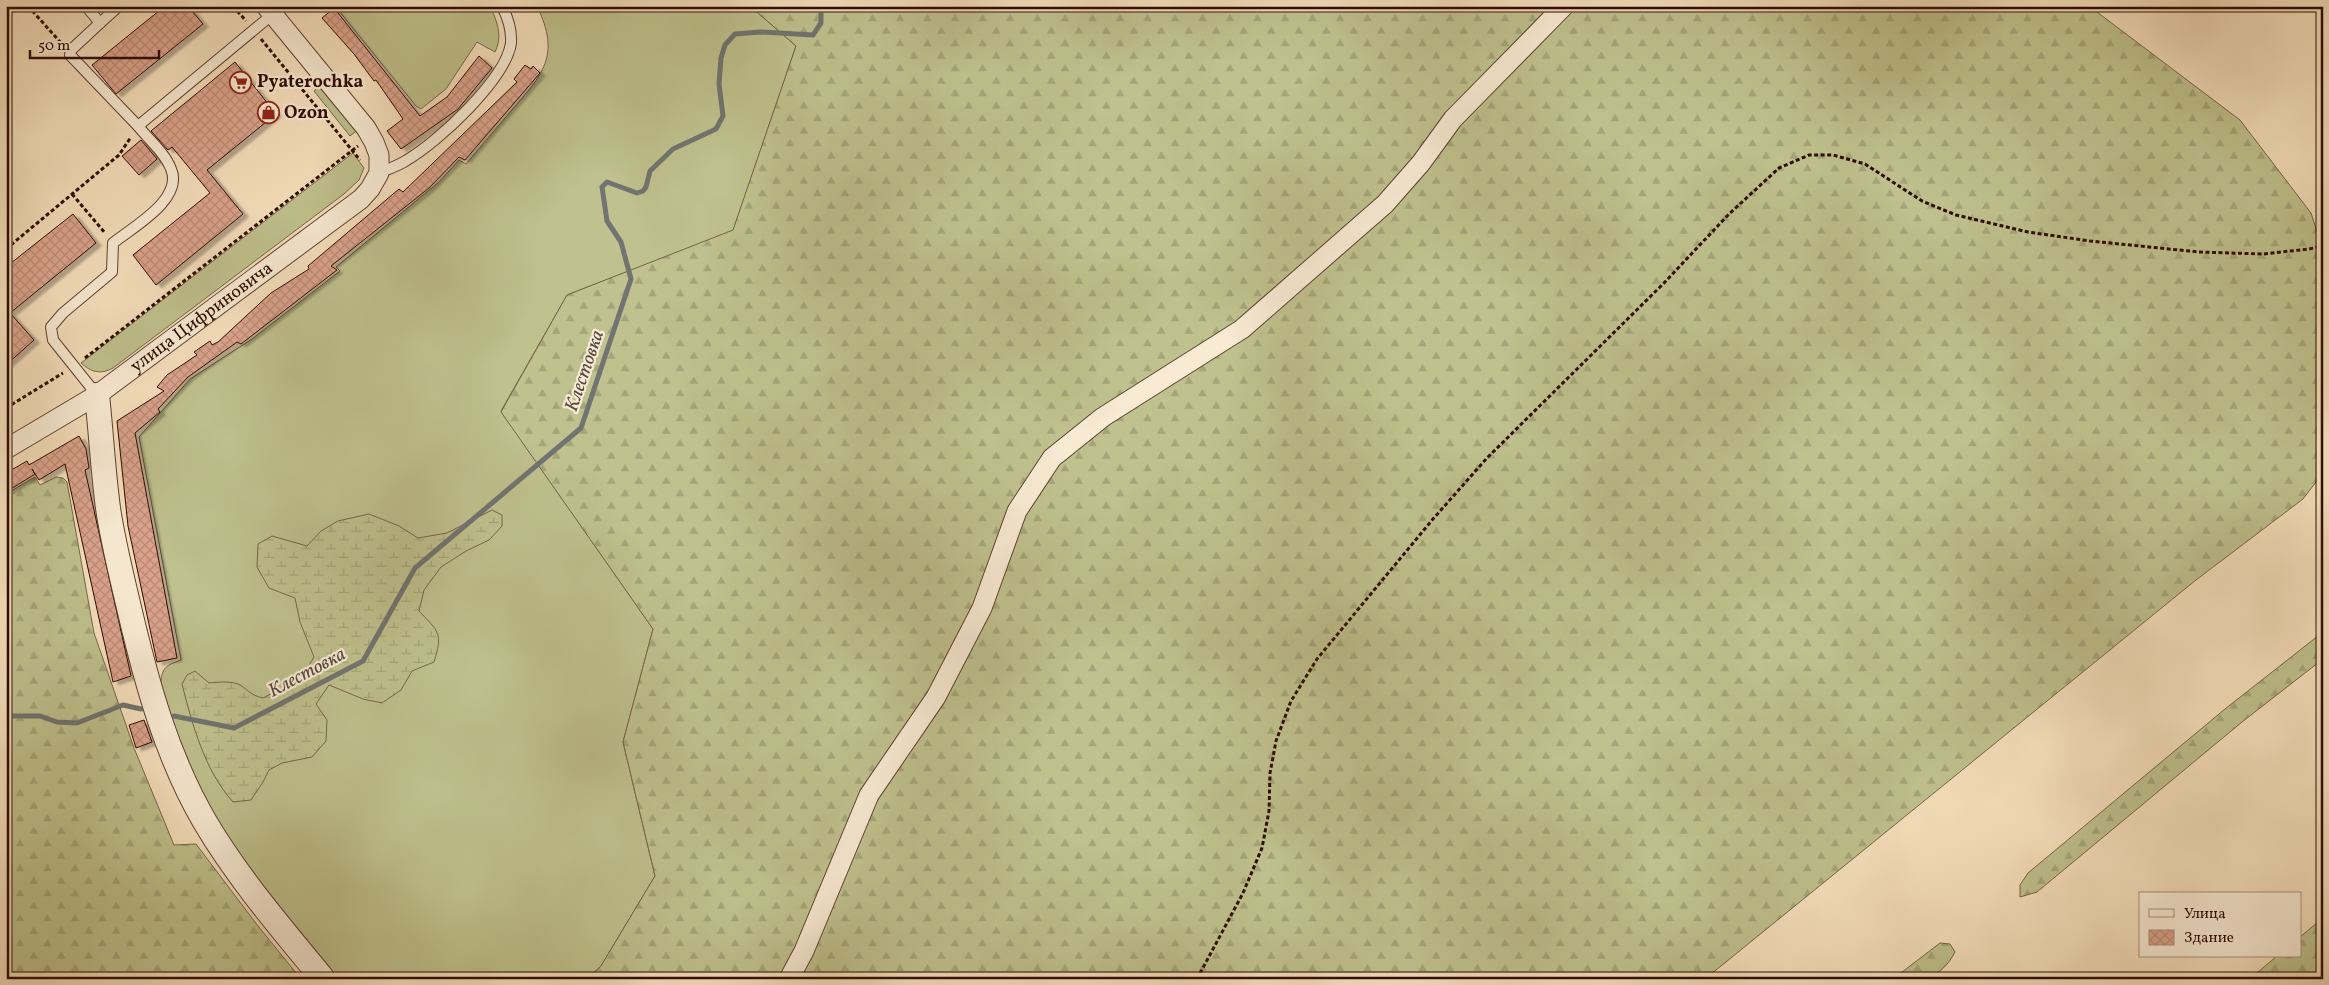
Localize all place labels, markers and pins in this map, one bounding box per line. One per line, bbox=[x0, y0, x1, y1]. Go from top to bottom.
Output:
supermarket icon: Pyaterochka bbox=[229, 70, 253, 94]
place label: Pyaterochka bbox=[257, 70, 364, 95]
shop icon: Ozon bbox=[256, 101, 280, 125]
place label: Ozon bbox=[284, 101, 329, 126]

